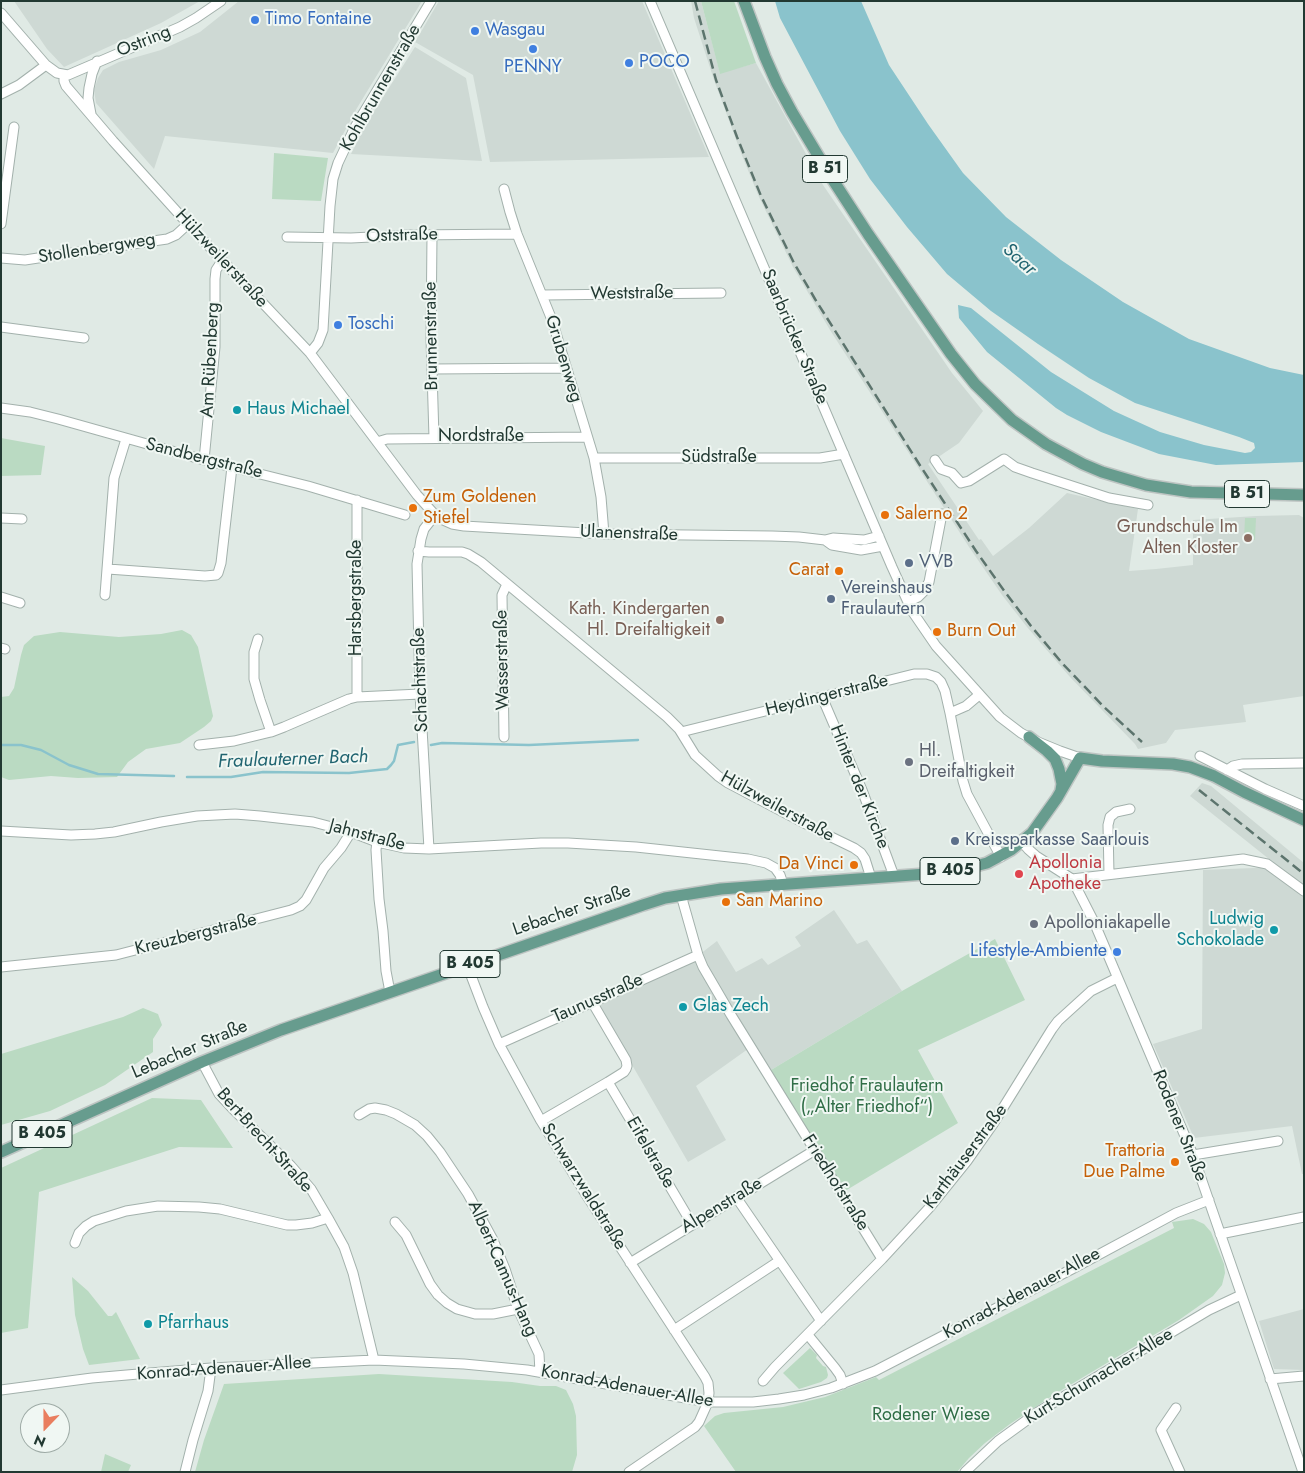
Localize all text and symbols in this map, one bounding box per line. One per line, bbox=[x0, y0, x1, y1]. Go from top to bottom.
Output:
place label: Timo Fontaine bbox=[265, 9, 371, 31]
marker: Timo Fontaine bbox=[249, 14, 261, 26]
place label: Wasgau bbox=[485, 20, 545, 42]
street label: Ostring bbox=[114, 21, 174, 63]
street label: Kohlbrunnenstraße bbox=[336, 21, 426, 155]
marker: Wasgau bbox=[469, 25, 481, 37]
marker: PENNY bbox=[527, 43, 539, 55]
place label: POCO bbox=[639, 52, 690, 74]
place label: PENNY bbox=[504, 57, 562, 79]
marker: POCO bbox=[623, 57, 635, 69]
road number: B 51 bbox=[802, 156, 848, 182]
street label: Hülzweilerstraße bbox=[170, 205, 272, 313]
street label: Oststraße bbox=[366, 224, 438, 248]
street label: Stollenbergweg bbox=[37, 229, 157, 269]
water label: Saar bbox=[997, 239, 1041, 281]
street label: Saarbrücker Straße bbox=[756, 266, 832, 408]
street label: Brunnenstraße bbox=[420, 281, 444, 391]
street label: Weststraße bbox=[590, 282, 674, 306]
street label: Am Rübenberg bbox=[197, 302, 225, 418]
street label: Grubenweg bbox=[540, 313, 586, 405]
place label: Toschi bbox=[348, 314, 394, 336]
marker: Toschi bbox=[332, 319, 344, 331]
place label: Haus Michael bbox=[247, 399, 350, 421]
marker: Haus Michael bbox=[231, 404, 243, 416]
street label: Nordstraße bbox=[438, 426, 524, 448]
street label: Sandbergstraße bbox=[143, 434, 265, 484]
street label: Südstraße bbox=[681, 447, 757, 469]
road number: B 51 bbox=[1224, 480, 1270, 508]
place label: Zum Goldenen Stiefel bbox=[423, 487, 537, 530]
marker: Zum Goldenen Stiefel bbox=[407, 502, 419, 514]
place label: Salerno 2 bbox=[895, 504, 968, 526]
marker: Salerno 2 bbox=[879, 509, 891, 521]
place label: Grundschule Im Alten Kloster bbox=[1117, 517, 1238, 560]
street label: Ulanenstraße bbox=[580, 521, 678, 547]
marker: Grundschule Im Alten Kloster bbox=[1242, 532, 1254, 544]
street label: Harsbergstraße bbox=[346, 540, 368, 656]
place label: VVB bbox=[919, 552, 953, 574]
marker: VVB bbox=[903, 557, 915, 569]
place label: Carat bbox=[789, 560, 829, 582]
marker: Carat bbox=[833, 565, 845, 577]
place label: Vereinshaus Fraulautern bbox=[841, 578, 932, 620]
marker: Vereinshaus Fraulautern bbox=[825, 593, 837, 605]
place label: Kath. Kindergarten Hl. Dreifaltigkeit bbox=[569, 599, 710, 642]
street label: Wasserstraße bbox=[491, 610, 515, 710]
marker: Kath. Kindergarten Hl. Dreifaltigkeit bbox=[714, 614, 726, 626]
place label: Burn Out bbox=[947, 621, 1016, 643]
marker: Burn Out bbox=[931, 626, 943, 638]
street label: Schachtstraße bbox=[408, 627, 434, 733]
street label: Heydingerstraße bbox=[763, 670, 891, 722]
street label: Hinter der Kirche bbox=[824, 722, 894, 852]
place label: Hl. Dreifaltigkeit bbox=[919, 741, 1014, 784]
water label: Fraulauterner Bach bbox=[217, 746, 369, 774]
marker: Hl. Dreifaltigkeit bbox=[903, 756, 915, 768]
street label: Hülzweilerstraße bbox=[717, 767, 837, 847]
street label: Jahnstraße bbox=[327, 816, 407, 856]
place label: Kreissparkasse Saarlouis bbox=[965, 830, 1149, 852]
marker: Kreissparkasse Saarlouis bbox=[949, 835, 961, 847]
place label: Apollonia Apotheke bbox=[1029, 853, 1102, 896]
place label: Da Vinci bbox=[778, 854, 844, 876]
road number: B 405 bbox=[920, 858, 980, 884]
marker: Da Vinci bbox=[848, 859, 860, 871]
marker: Apollonia Apotheke bbox=[1013, 868, 1025, 880]
street label: Lebacher Straße bbox=[510, 881, 634, 941]
place label: San Marino bbox=[736, 891, 823, 913]
marker: San Marino bbox=[720, 896, 732, 908]
street label: Kreuzbergstraße bbox=[133, 909, 259, 961]
place label: Ludwig Schokolade bbox=[1176, 909, 1264, 952]
place label: Apolloniakapelle bbox=[1044, 913, 1171, 935]
marker: Apolloniakapelle bbox=[1028, 918, 1040, 930]
marker: Ludwig Schokolade bbox=[1268, 924, 1280, 936]
place label: Lifestyle-Ambiente bbox=[970, 941, 1107, 963]
marker: Lifestyle-Ambiente bbox=[1111, 946, 1123, 958]
road number: B 405 bbox=[440, 951, 500, 978]
street label: Taunusstraße bbox=[549, 969, 647, 1029]
place label: Glas Zech bbox=[693, 996, 769, 1018]
marker: Glas Zech bbox=[677, 1001, 689, 1013]
street label: Lebacher Straße bbox=[129, 1016, 251, 1084]
street label: Rodener Straße bbox=[1147, 1067, 1211, 1185]
park label: Friedhof Fraulautern („Alter Friedhof“) bbox=[790, 1076, 944, 1118]
street label: Bert-Brecht-Straße bbox=[211, 1084, 317, 1198]
street label: Karthäuserstraße bbox=[920, 1100, 1012, 1214]
street label: Eifelstraße bbox=[621, 1113, 679, 1193]
road number: B 405 bbox=[12, 1120, 72, 1148]
street label: Schwarzwaldstraße bbox=[535, 1120, 631, 1254]
street label: Friedhofstraße bbox=[797, 1131, 873, 1235]
place label: Trattoria Due Palme bbox=[1083, 1141, 1165, 1184]
marker: Trattoria Due Palme bbox=[1169, 1156, 1181, 1168]
street label: Alpenstraße bbox=[678, 1173, 766, 1239]
street label: Albert-Camus-Hang bbox=[462, 1198, 542, 1340]
street label: Konrad-Adenauer-Allee bbox=[940, 1243, 1104, 1345]
place label: Pfarrhaus bbox=[158, 1313, 229, 1335]
marker: Pfarrhaus bbox=[142, 1318, 154, 1330]
street label: Kurt-Schumacher-Allee bbox=[1021, 1324, 1177, 1430]
street label: Konrad-Adenauer-Allee bbox=[136, 1352, 312, 1386]
street label: Konrad-Adenauer-Allee bbox=[539, 1361, 715, 1413]
north arrow bbox=[20, 1403, 70, 1453]
park label: Rodener Wiese bbox=[872, 1405, 990, 1427]
text: N bbox=[31, 1430, 49, 1452]

